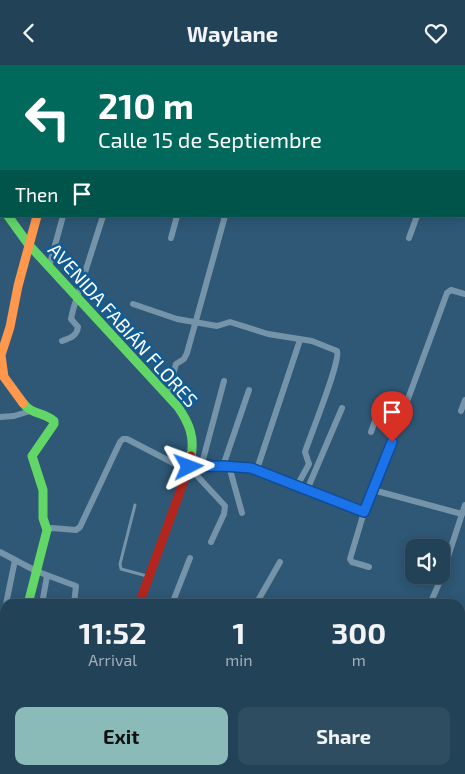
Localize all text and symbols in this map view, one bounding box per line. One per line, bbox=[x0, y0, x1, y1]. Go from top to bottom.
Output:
icon: back bbox=[15, 19, 43, 47]
icon: heart bbox=[422, 19, 450, 47]
text: Waylane bbox=[187, 20, 278, 46]
text: 210 m bbox=[98, 84, 194, 126]
icon: left bbox=[15, 85, 80, 150]
text: Calle 15 de Septiembre bbox=[98, 126, 322, 152]
icon: arrive bbox=[68, 180, 96, 208]
text: Then bbox=[15, 183, 58, 206]
street label: AVENIDA FABIÁN FLORES bbox=[44, 238, 203, 411]
pin bbox=[371, 391, 413, 442]
icon: arrive bbox=[378, 398, 406, 426]
position arrow bbox=[162, 440, 214, 492]
map controls bbox=[405, 539, 450, 584]
button: sound bbox=[405, 539, 450, 584]
text: 11:52 bbox=[79, 614, 146, 650]
text: 1 bbox=[232, 614, 245, 650]
text: 300 bbox=[331, 614, 386, 650]
text: Arrival bbox=[88, 650, 137, 669]
text: min bbox=[225, 650, 253, 669]
text: m bbox=[352, 650, 366, 669]
button: Exit bbox=[15, 707, 228, 765]
button: Share bbox=[238, 707, 450, 765]

